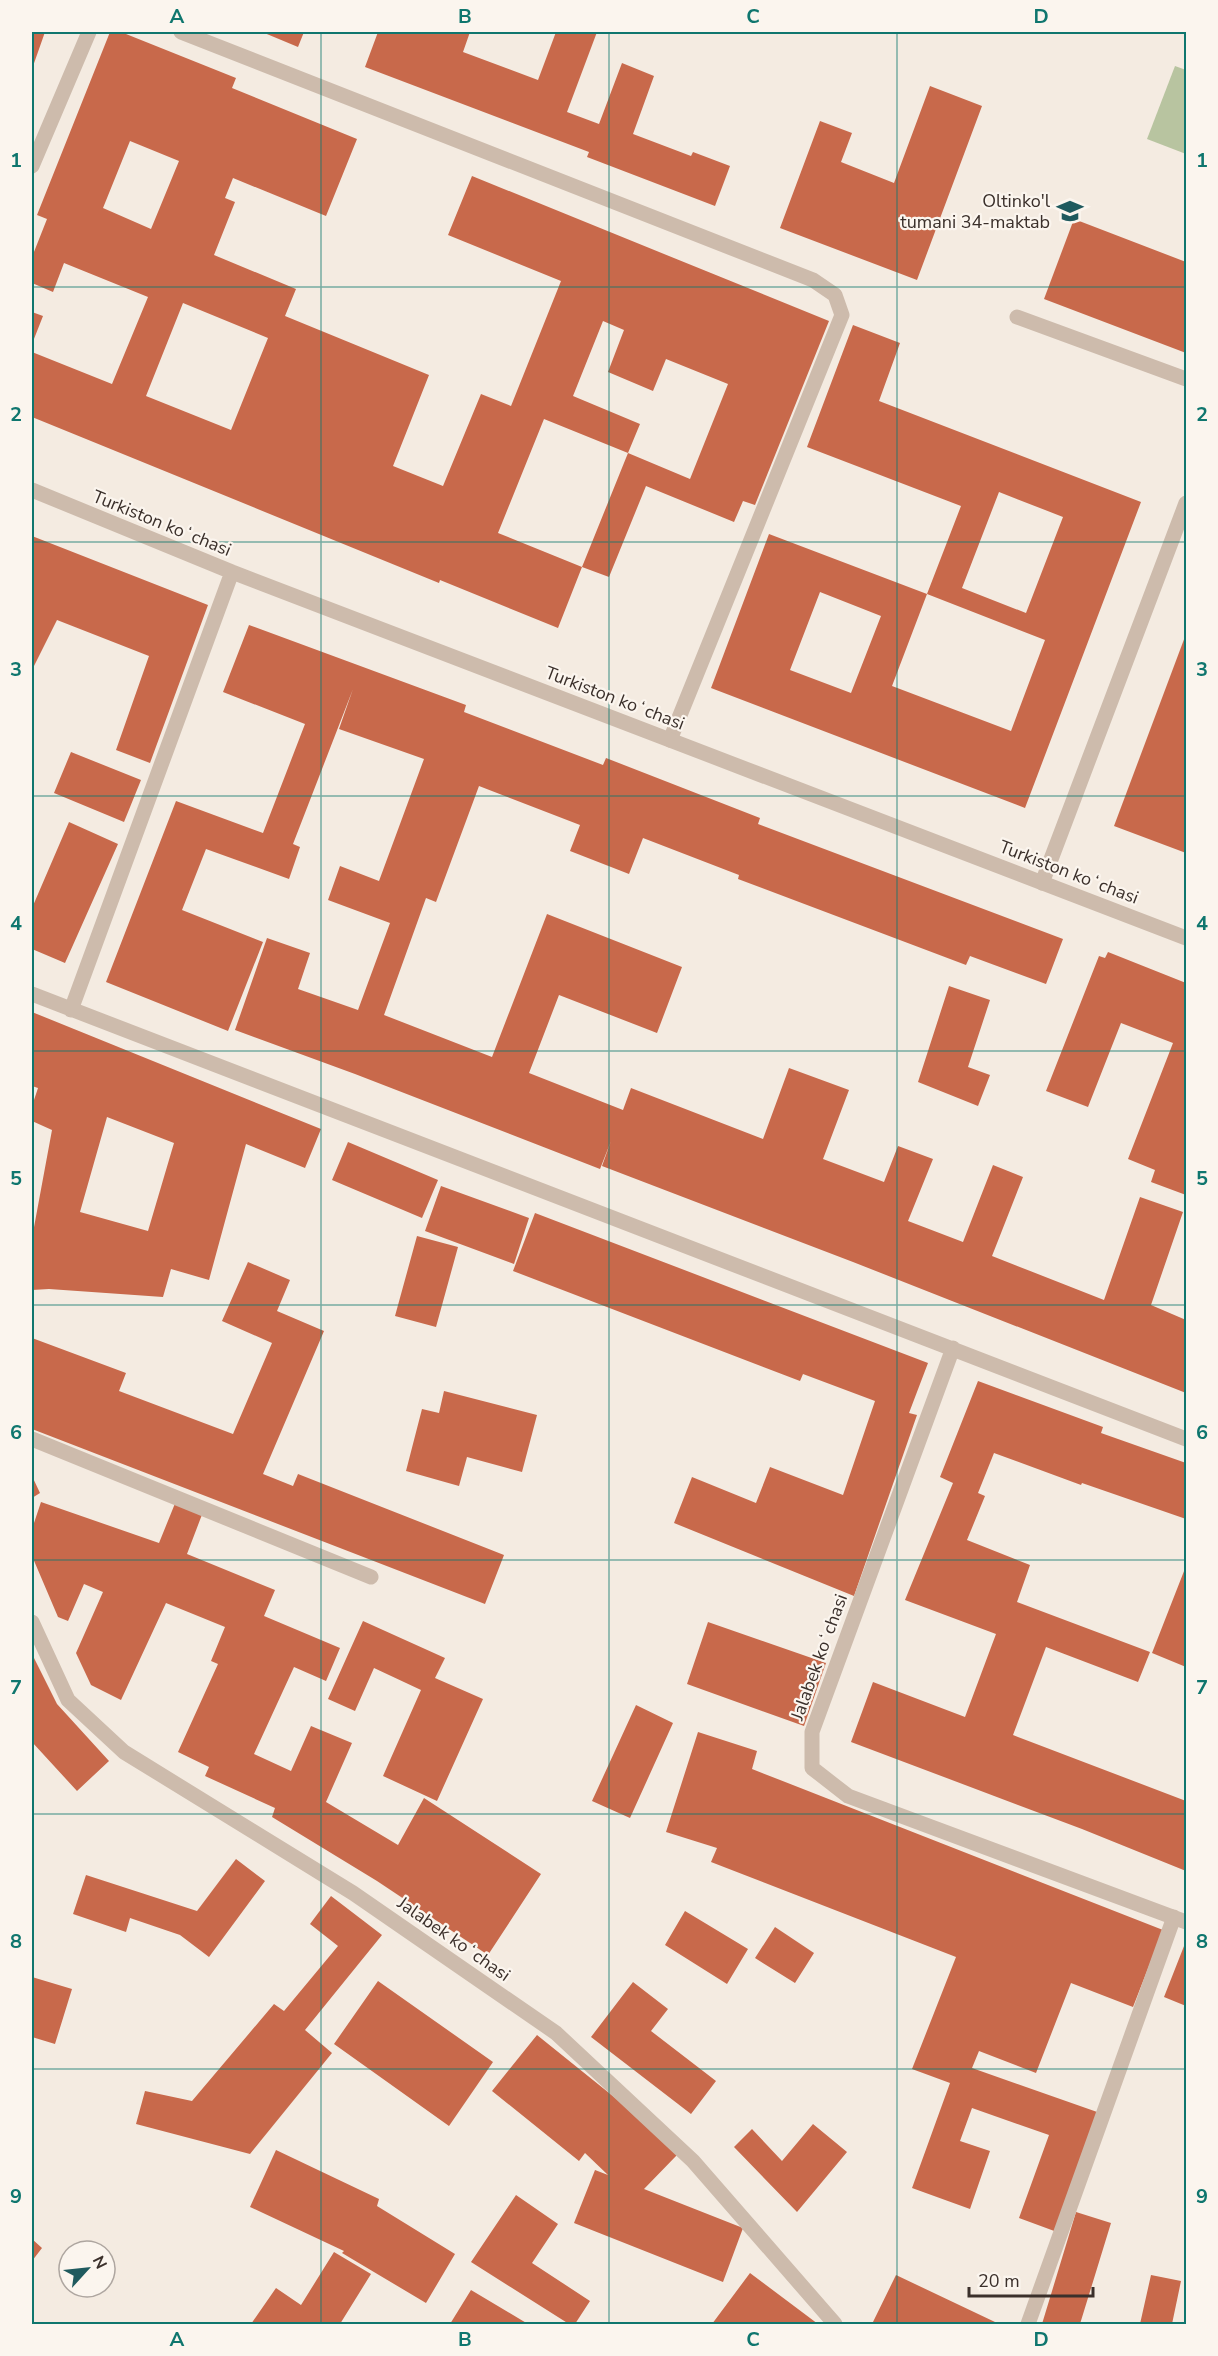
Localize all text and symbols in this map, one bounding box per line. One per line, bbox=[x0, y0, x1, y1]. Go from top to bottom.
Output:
text: A bbox=[170, 3, 185, 30]
text: B bbox=[458, 3, 472, 30]
text: C bbox=[746, 3, 760, 30]
text: D bbox=[1033, 3, 1049, 30]
text: 1 bbox=[10, 147, 22, 174]
text: 1 bbox=[1196, 147, 1208, 174]
place label: Oltinko'l tumani 34-maktab bbox=[900, 189, 1051, 234]
school or university icon: Oltinko'l tumani 34-maktab bbox=[1055, 196, 1085, 226]
text: 2 bbox=[10, 401, 22, 428]
text: 2 bbox=[1196, 401, 1208, 428]
street label: Turkiston koʻchasi bbox=[89, 484, 235, 562]
text: 3 bbox=[10, 656, 22, 683]
text: 3 bbox=[1196, 656, 1208, 683]
street label: Turkiston koʻchasi bbox=[542, 660, 688, 736]
street label: Turkiston koʻchasi bbox=[996, 834, 1142, 910]
text: 4 bbox=[10, 910, 22, 937]
text: 4 bbox=[1196, 910, 1208, 937]
text: 5 bbox=[10, 1165, 22, 1192]
text: 5 bbox=[1196, 1165, 1208, 1192]
text: 6 bbox=[10, 1419, 22, 1446]
text: 6 bbox=[1196, 1419, 1208, 1446]
street label: Jalabek koʻchasi bbox=[785, 1591, 853, 1724]
text: 7 bbox=[10, 1674, 22, 1701]
text: 7 bbox=[1196, 1674, 1208, 1701]
street label: Jalabek koʻchasi bbox=[392, 1891, 515, 1987]
text: 8 bbox=[10, 1928, 22, 1955]
text: 8 bbox=[1196, 1928, 1208, 1955]
text: 9 bbox=[10, 2183, 22, 2210]
text: 9 bbox=[1196, 2183, 1208, 2210]
north arrow bbox=[57, 2239, 117, 2299]
text: N bbox=[87, 2252, 112, 2273]
scale bar bbox=[969, 2260, 1094, 2298]
text: 20 m bbox=[978, 2269, 1020, 2293]
text: A bbox=[170, 2326, 185, 2353]
text: B bbox=[458, 2326, 472, 2353]
text: C bbox=[746, 2326, 760, 2353]
text: D bbox=[1033, 2326, 1049, 2353]

